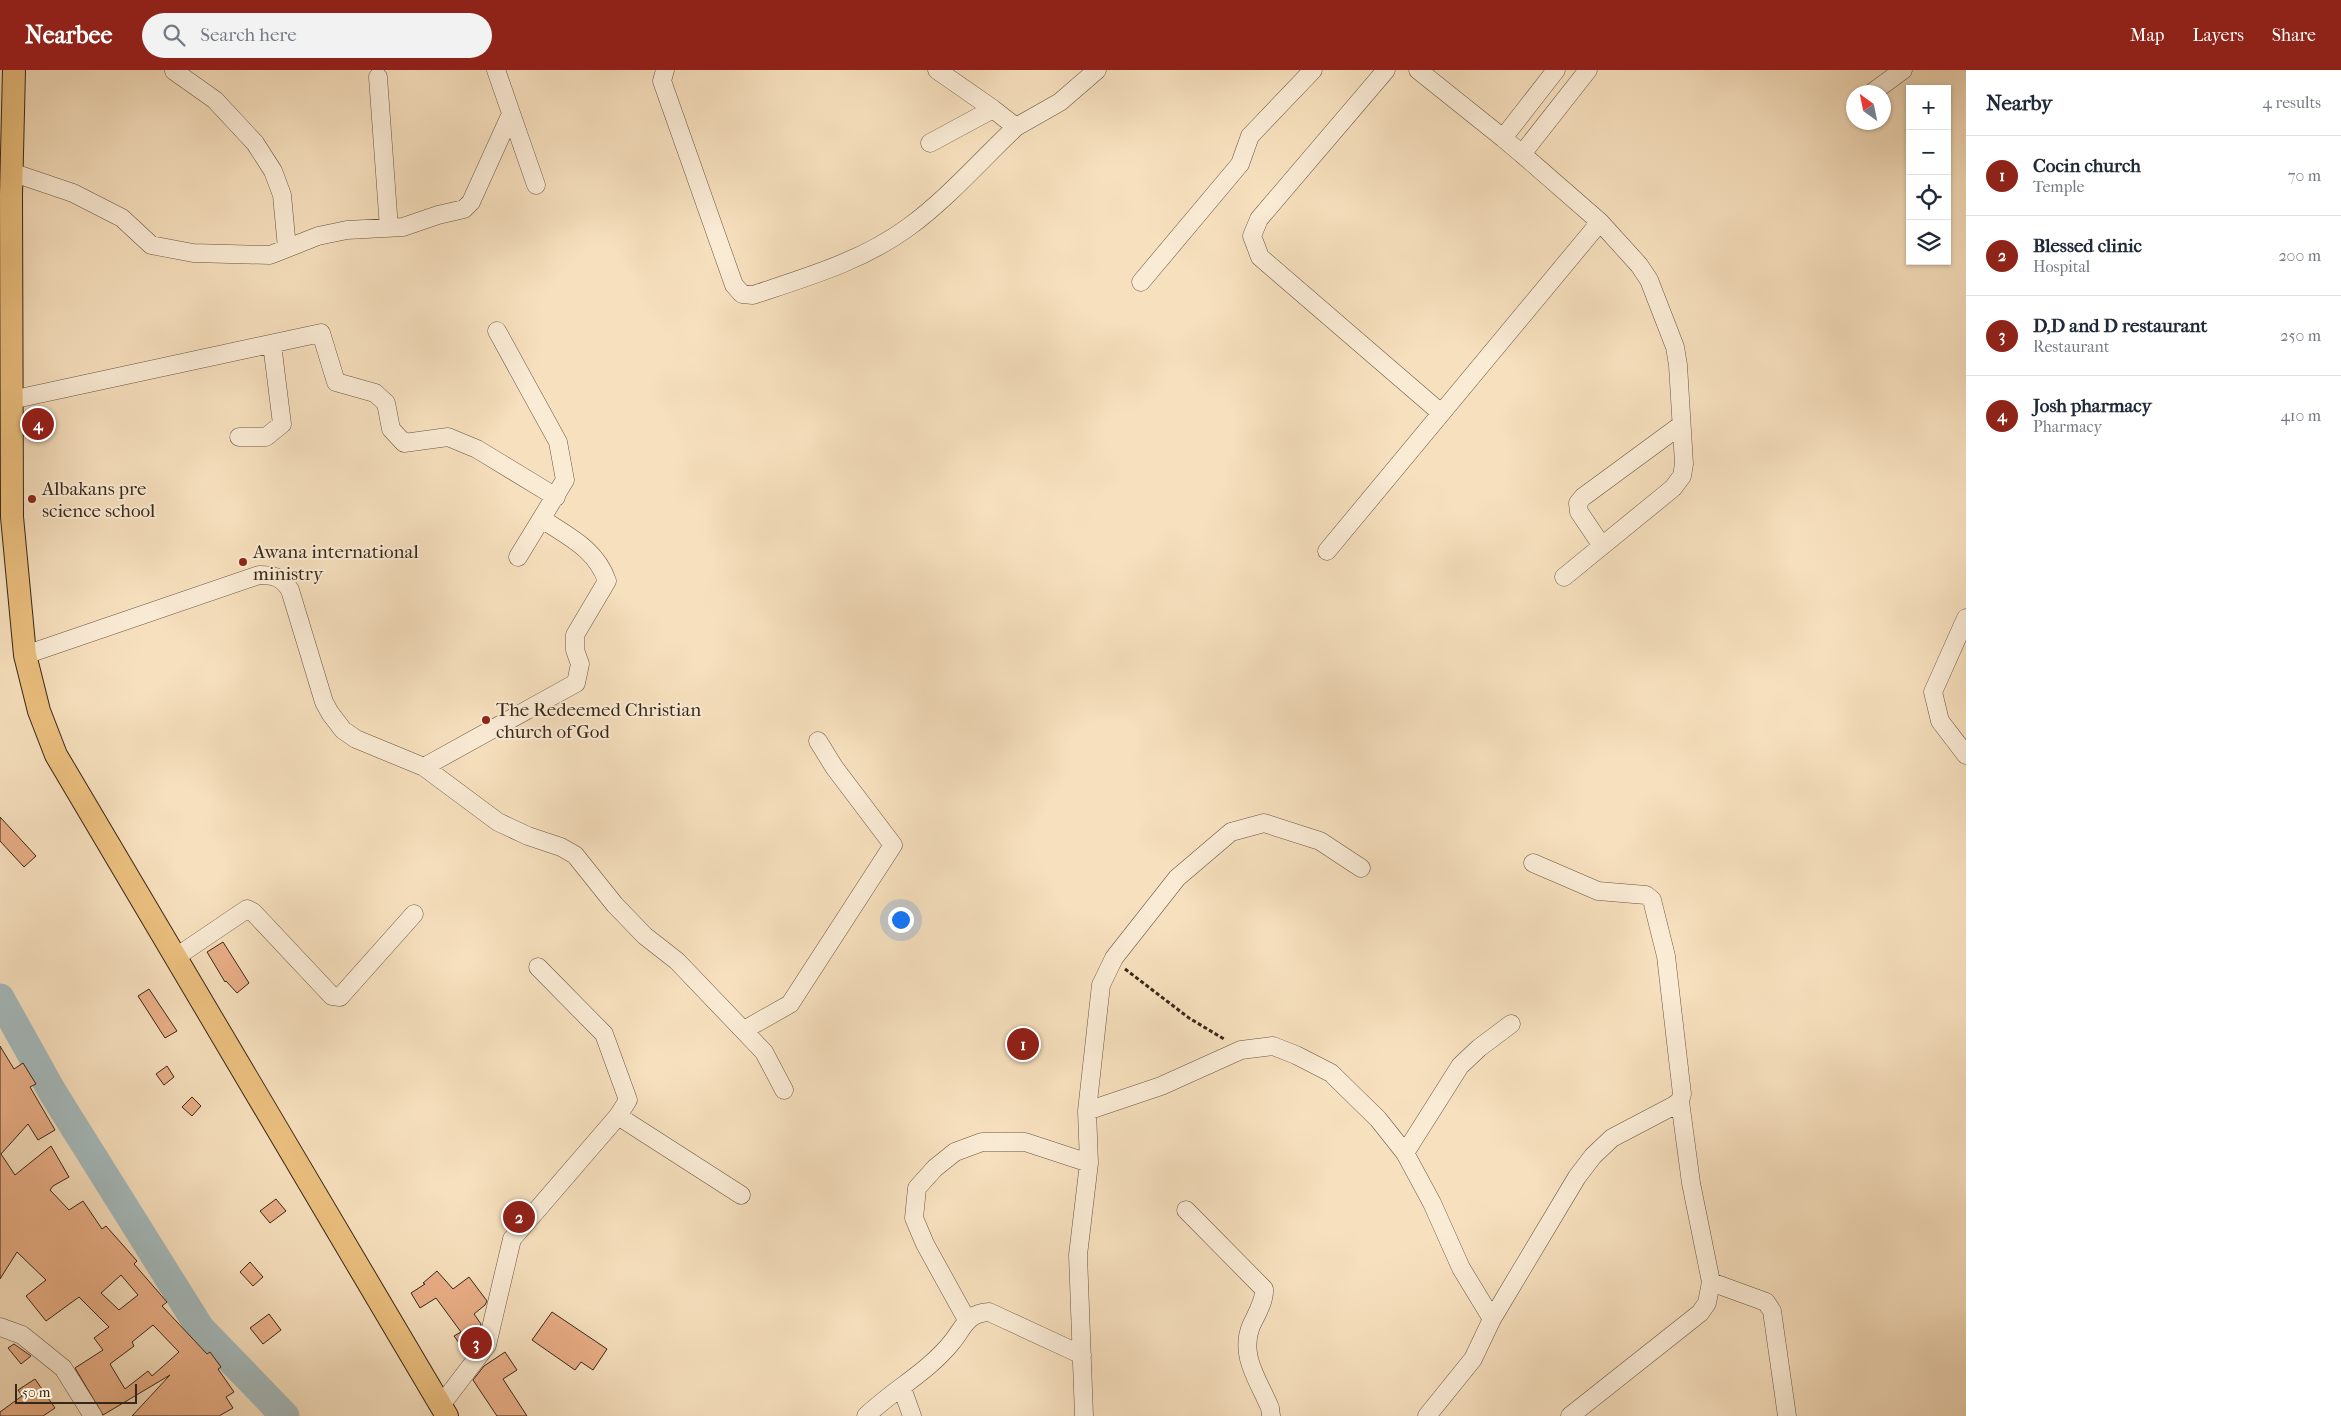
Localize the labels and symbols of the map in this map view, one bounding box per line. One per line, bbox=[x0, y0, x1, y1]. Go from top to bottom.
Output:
north arrow bbox=[1846, 85, 1891, 130]
pin: 4 bbox=[22, 405, 54, 443]
place label: Albakans pre science school bbox=[41, 478, 155, 522]
marker: Albakans pre science school bbox=[26, 493, 38, 505]
place label: Awana international ministry bbox=[252, 541, 419, 585]
marker: Awana international ministry bbox=[237, 556, 249, 568]
place label: The Redeemed Christian church of God bbox=[496, 699, 701, 743]
marker: The Redeemed Christian church of God bbox=[480, 714, 492, 726]
your location bbox=[888, 907, 914, 933]
pin: 1 bbox=[1007, 1025, 1039, 1063]
pin: 2 bbox=[503, 1198, 535, 1236]
pin: 3 bbox=[460, 1324, 492, 1362]
scale bar bbox=[15, 1381, 138, 1404]

